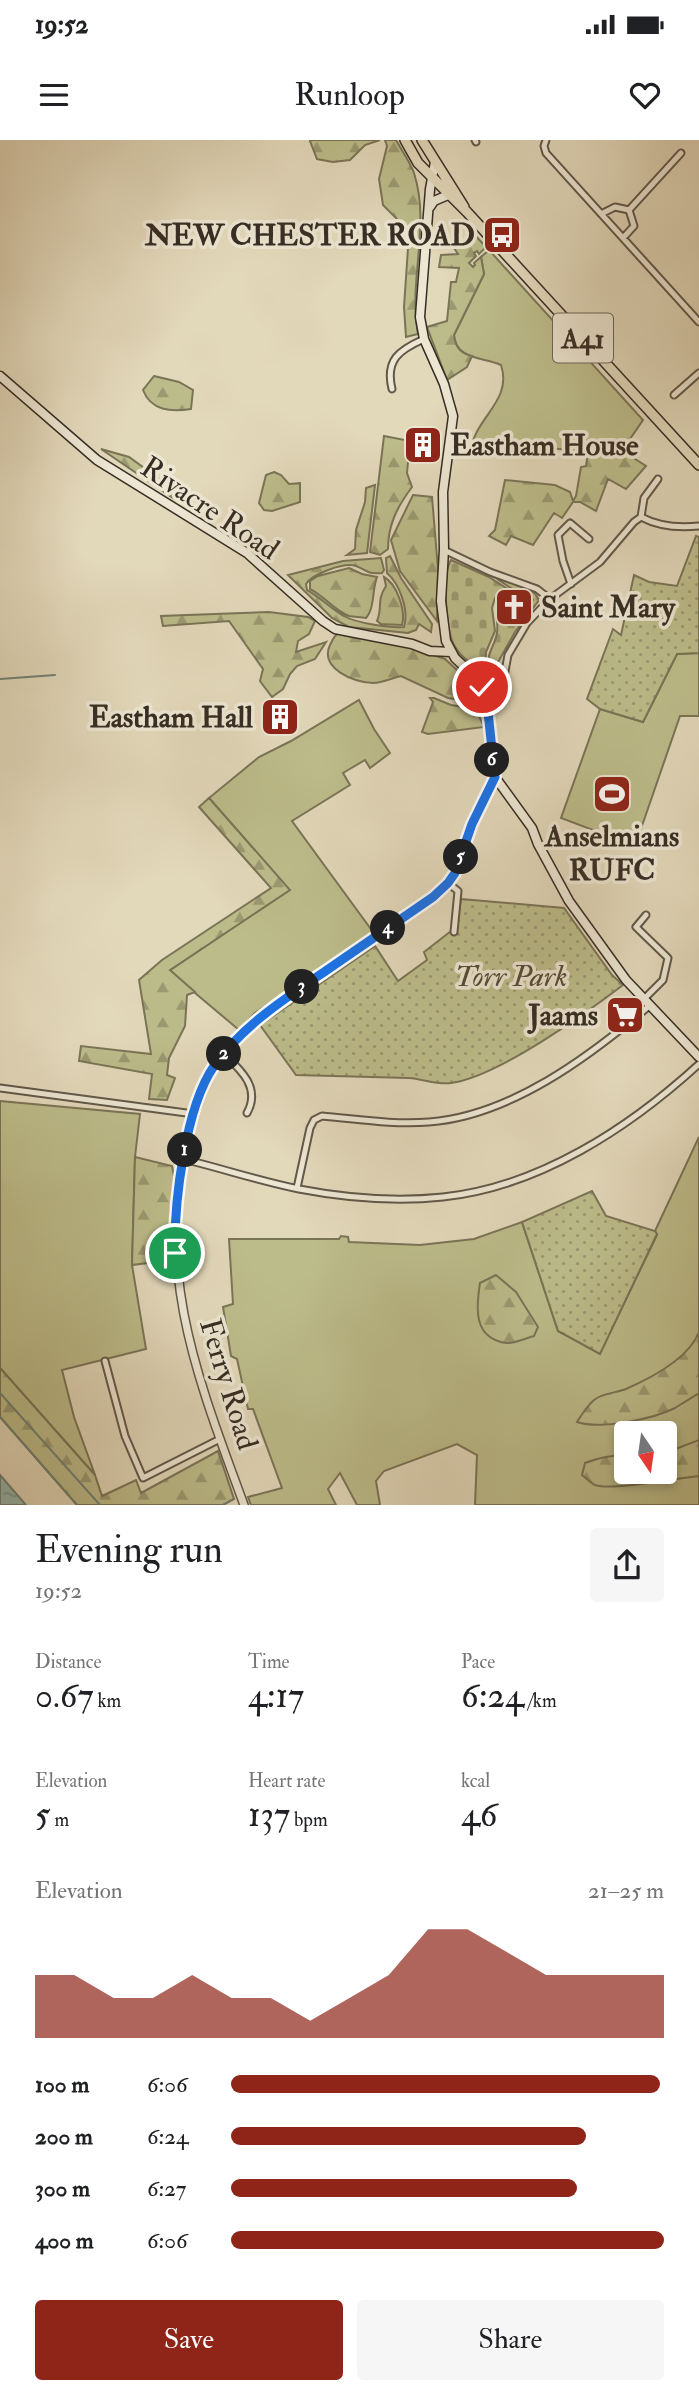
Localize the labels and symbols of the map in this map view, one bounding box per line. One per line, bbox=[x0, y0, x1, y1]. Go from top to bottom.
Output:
bus stop icon: NEW CHESTER ROAD bbox=[481, 214, 523, 256]
place label: NEW CHESTER ROAD bbox=[144, 217, 475, 254]
road number: A41 bbox=[553, 314, 613, 362]
building icon: Eastham House bbox=[402, 424, 444, 466]
place label: Eastham House bbox=[450, 427, 639, 464]
street label: Rivacre Road bbox=[133, 449, 286, 568]
church icon: Saint Mary bbox=[493, 586, 535, 628]
place label: Saint Mary bbox=[541, 589, 677, 626]
pin bbox=[452, 657, 512, 717]
building icon: Eastham Hall bbox=[259, 696, 301, 738]
place label: Eastham Hall bbox=[89, 699, 253, 736]
pin: 6 bbox=[475, 742, 510, 778]
sports icon: Anselmians RUFC bbox=[591, 773, 633, 815]
place label: Anselmians RUFC bbox=[543, 818, 679, 889]
pin: 5 bbox=[444, 840, 478, 874]
pin: 4 bbox=[370, 910, 406, 946]
park label: Torr Park bbox=[455, 958, 567, 995]
pin: 3 bbox=[284, 970, 320, 1004]
supermarket icon: Jaams bbox=[604, 994, 646, 1036]
place label: Jaams bbox=[526, 997, 598, 1034]
pin: 2 bbox=[206, 1037, 242, 1072]
pin: 1 bbox=[168, 1132, 202, 1168]
pin bbox=[145, 1223, 205, 1283]
street label: Ferry Road bbox=[191, 1314, 266, 1454]
north arrow bbox=[614, 1421, 677, 1484]

